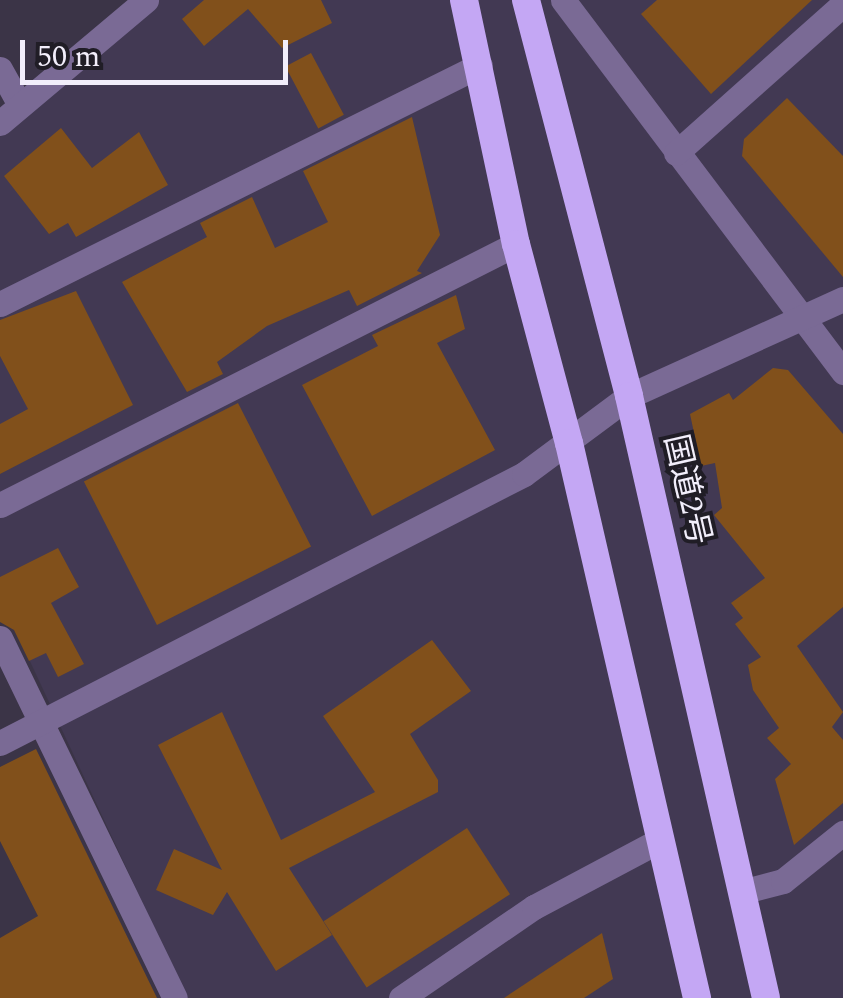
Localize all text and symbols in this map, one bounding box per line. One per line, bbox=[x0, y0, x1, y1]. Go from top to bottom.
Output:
scale bar bbox=[25, 20, 292, 82]
text: 50 m bbox=[37, 34, 100, 80]
street label: 国道2号 bbox=[655, 431, 717, 549]

